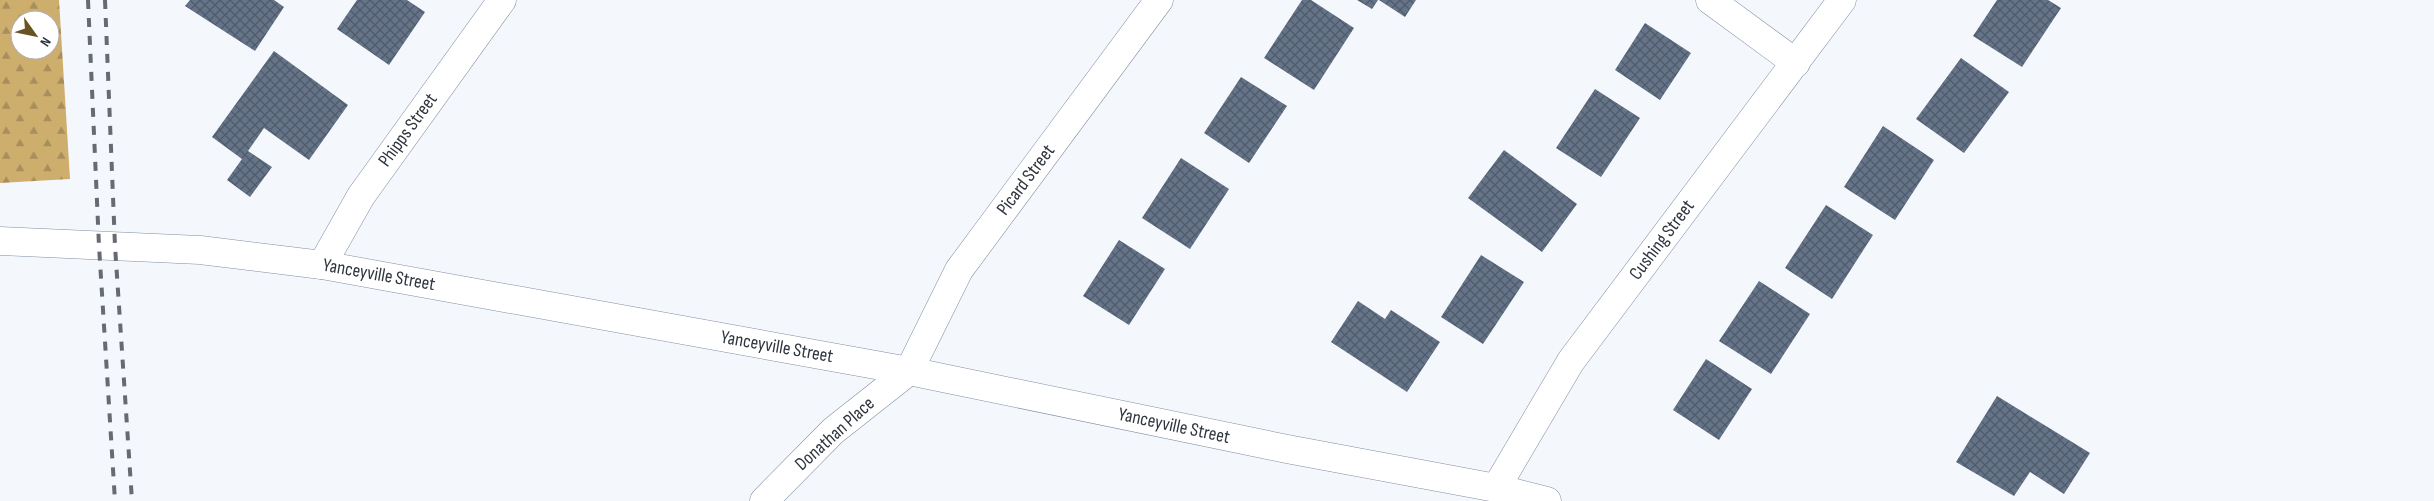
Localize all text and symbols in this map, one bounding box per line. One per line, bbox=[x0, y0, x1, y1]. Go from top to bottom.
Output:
north arrow bbox=[10, 10, 60, 60]
text: N bbox=[36, 34, 55, 50]
street label: Phipps Street bbox=[374, 89, 443, 171]
street label: Picard Street bbox=[992, 140, 1060, 220]
street label: Cushing Street bbox=[1624, 195, 1700, 285]
street label: Yanceyville Street bbox=[321, 254, 437, 296]
street label: Yanceyville Street bbox=[719, 326, 835, 368]
street label: Donathan Place bbox=[790, 392, 880, 476]
street label: Yanceyville Street bbox=[1116, 403, 1232, 449]

